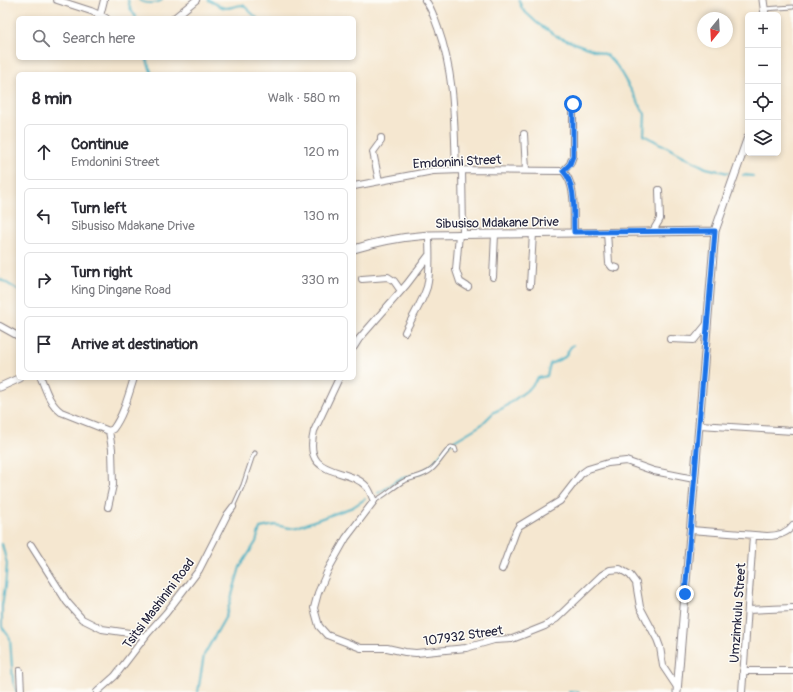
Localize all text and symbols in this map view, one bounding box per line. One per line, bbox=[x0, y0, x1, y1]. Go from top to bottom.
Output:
north arrow bbox=[697, 12, 733, 48]
map controls bbox=[745, 12, 781, 156]
button: + bbox=[745, 12, 781, 48]
search box bbox=[16, 16, 356, 60]
icon: search bbox=[30, 27, 52, 49]
text: Search here bbox=[62, 29, 135, 48]
button: − bbox=[745, 48, 781, 84]
button: locate bbox=[745, 84, 781, 120]
text: 8 min bbox=[32, 88, 72, 109]
text: Walk · 580 m bbox=[268, 90, 340, 106]
route start bbox=[564, 95, 582, 113]
button: layers bbox=[745, 120, 781, 156]
text: Continue bbox=[71, 135, 129, 154]
icon: ahead bbox=[33, 141, 55, 163]
text: 120 m bbox=[303, 144, 339, 160]
street label: Emdonini Street bbox=[412, 152, 502, 172]
text: Emdonini Street bbox=[71, 154, 160, 170]
text: Turn left bbox=[71, 199, 127, 218]
icon: left bbox=[33, 205, 55, 227]
text: 130 m bbox=[303, 208, 339, 224]
street label: Sibusiso Mdakane Drive bbox=[435, 214, 560, 232]
text: Sibusiso Mdakane Drive bbox=[71, 218, 195, 234]
text: Turn right bbox=[71, 263, 132, 282]
icon: right bbox=[33, 269, 55, 291]
text: 330 m bbox=[301, 272, 339, 288]
text: King Dingane Road bbox=[71, 282, 171, 298]
icon: arrive bbox=[33, 333, 55, 355]
text: Arrive at destination bbox=[71, 335, 198, 354]
street label: Tsitsi Mashinini Road bbox=[119, 555, 198, 652]
street label: Umzimkulu Street bbox=[727, 562, 750, 664]
route end bbox=[676, 585, 694, 603]
street label: 107932 Street bbox=[422, 622, 505, 649]

